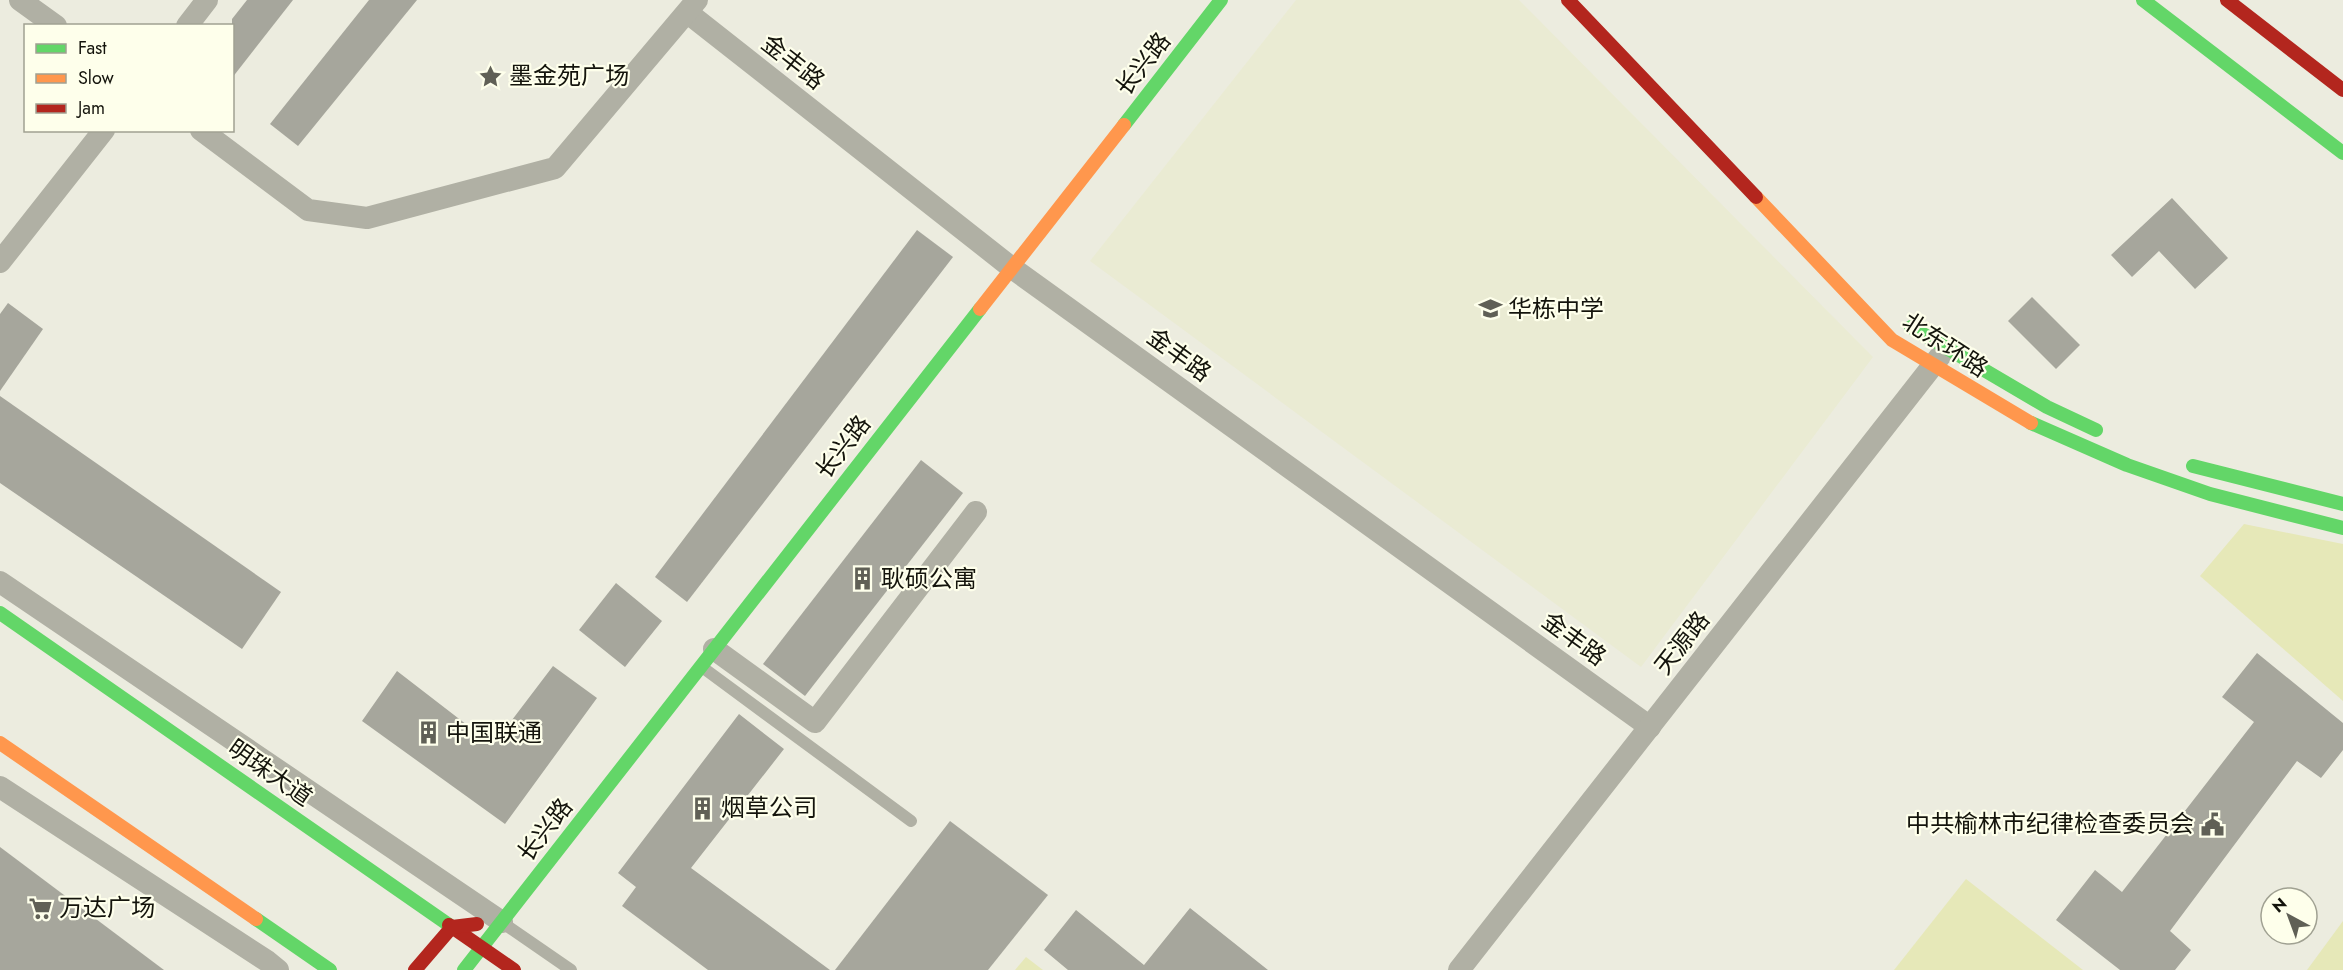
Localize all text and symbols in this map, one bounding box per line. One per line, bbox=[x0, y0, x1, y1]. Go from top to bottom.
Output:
legend bbox=[24, 24, 234, 132]
street label: 长兴路 bbox=[1107, 25, 1179, 103]
street label: 金丰路 bbox=[754, 26, 832, 98]
text: Fast bbox=[78, 35, 107, 61]
place label: 墨金苑广场 bbox=[509, 58, 629, 93]
place icon: 墨金苑广场 bbox=[478, 63, 504, 89]
text: Slow bbox=[78, 65, 115, 91]
text: Jam bbox=[76, 95, 105, 121]
place label: 华栋中学 bbox=[1508, 291, 1604, 326]
school or university icon: 华栋中学 bbox=[1477, 296, 1503, 322]
street label: 北东环路 bbox=[1895, 304, 1995, 385]
street label: 金丰路 bbox=[1140, 319, 1219, 390]
street label: 长兴路 bbox=[807, 408, 879, 486]
place label: 耿硕公寓 bbox=[881, 561, 977, 596]
building icon: 耿硕公寓 bbox=[850, 566, 876, 592]
street label: 金丰路 bbox=[1535, 603, 1614, 674]
street label: 天源路 bbox=[1646, 604, 1718, 682]
place label: 中国联通 bbox=[446, 715, 542, 750]
building icon: 中国联通 bbox=[415, 720, 441, 746]
street label: 明珠大道 bbox=[221, 731, 320, 814]
place label: 烟草公司 bbox=[721, 790, 817, 825]
street label: 长兴路 bbox=[509, 791, 581, 869]
building icon: 烟草公司 bbox=[690, 795, 716, 821]
place label: 中共榆林市纪律检查委员会 bbox=[1906, 806, 2194, 841]
public building icon: 中共榆林市纪律检查委员会 bbox=[2199, 811, 2225, 837]
north arrow bbox=[2259, 886, 2319, 946]
place label: 万达广场 bbox=[59, 890, 155, 925]
text: N bbox=[2267, 892, 2292, 918]
supermarket icon: 万达广场 bbox=[28, 895, 54, 921]

